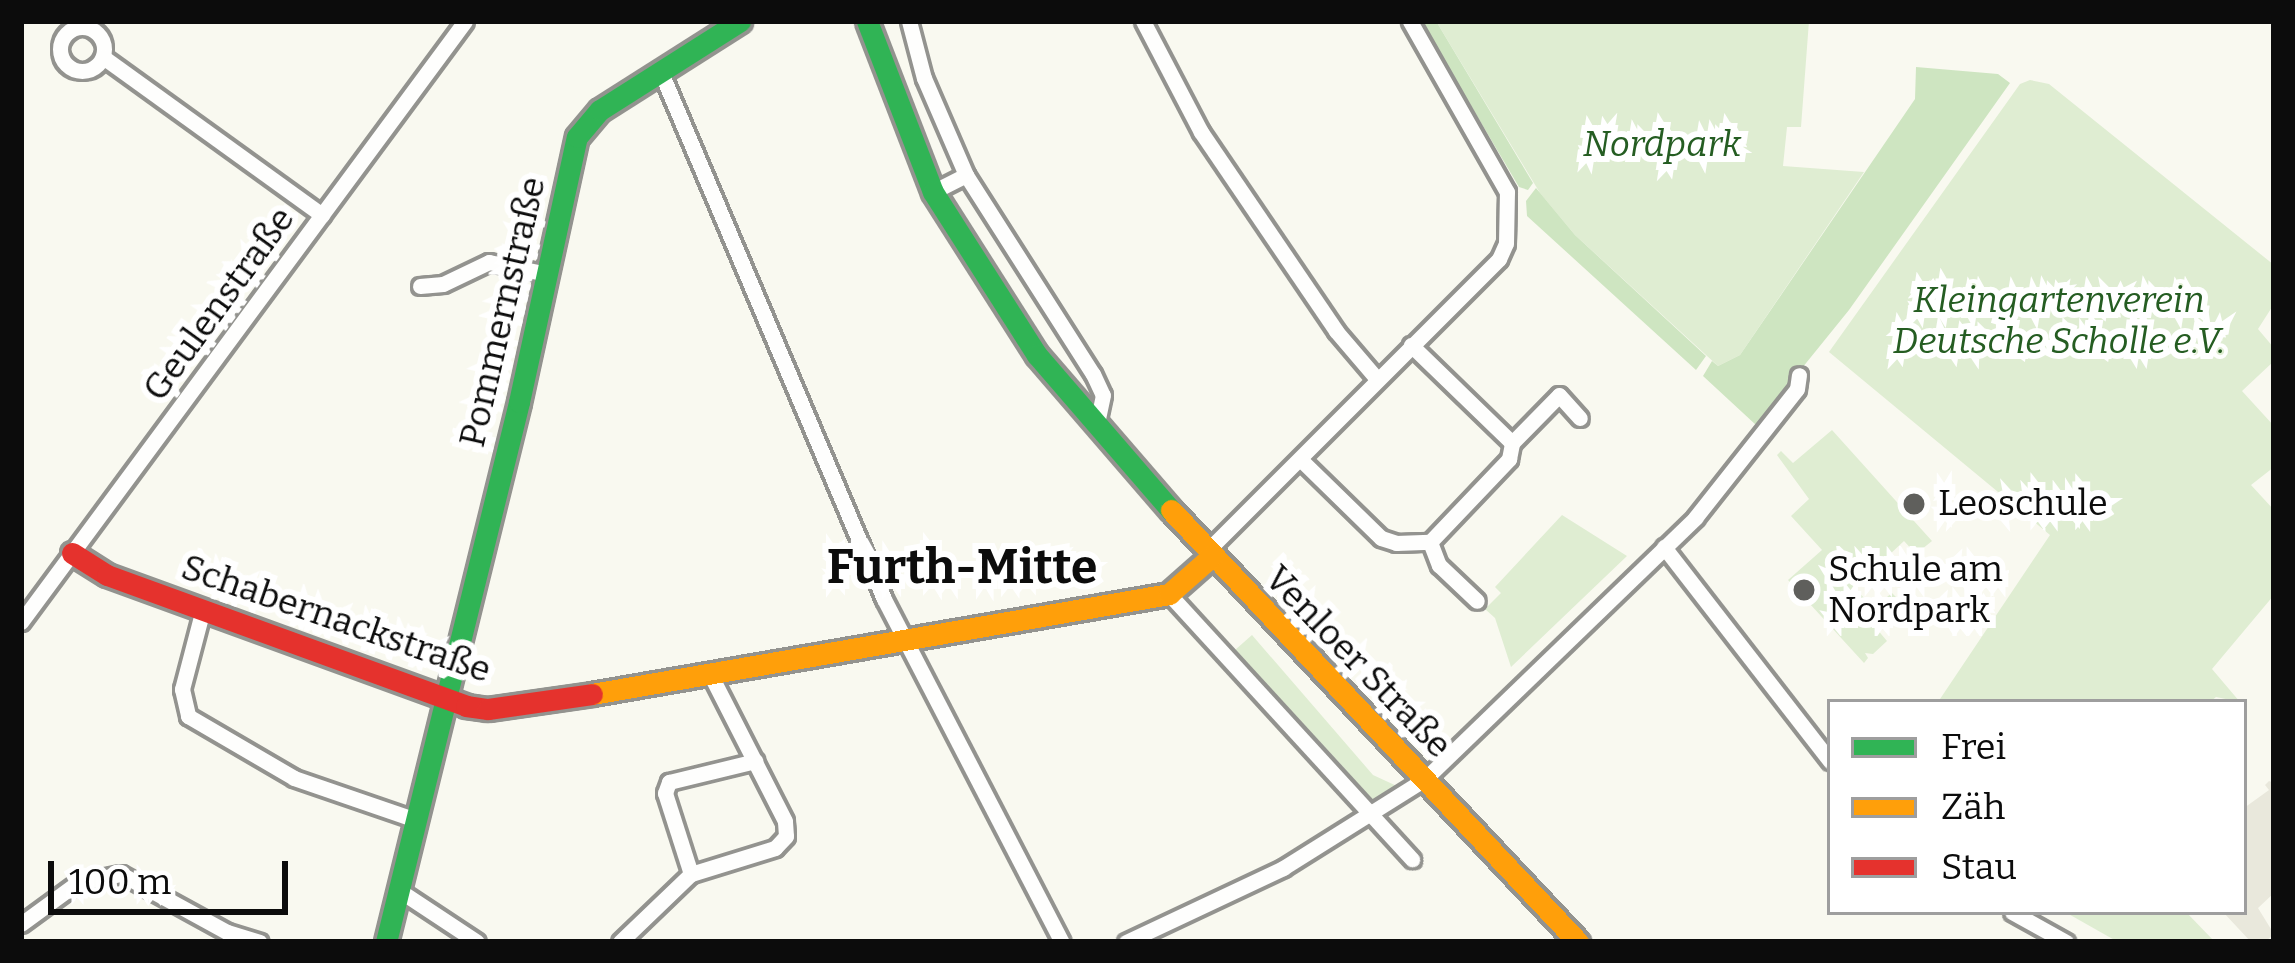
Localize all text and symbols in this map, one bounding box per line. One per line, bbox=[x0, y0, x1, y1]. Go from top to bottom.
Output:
park label: Nordpark bbox=[1583, 123, 1741, 167]
street label: Pommernstraße bbox=[451, 173, 555, 451]
street label: Geulenstraße bbox=[134, 199, 304, 409]
park label: Kleingartenverein Deutsche Scholle e.V. bbox=[1893, 278, 2225, 363]
place label: Leoschule bbox=[1938, 482, 2108, 526]
marker: Leoschule bbox=[1901, 491, 1927, 517]
district label: Furth-Mitte bbox=[827, 539, 1097, 597]
street label: Schabernackstraße bbox=[176, 546, 496, 692]
place label: Schule am Nordpark bbox=[1828, 547, 2003, 632]
street label: Venloer Straße bbox=[1256, 557, 1460, 767]
marker: Schule am Nordpark bbox=[1791, 577, 1817, 603]
legend bbox=[1827, 699, 2247, 915]
text: Frei bbox=[1941, 725, 2006, 769]
text: Zäh bbox=[1941, 785, 2005, 829]
scale bar bbox=[54, 837, 294, 911]
text: Stau bbox=[1941, 845, 2017, 889]
text: 100 m bbox=[69, 860, 171, 904]

